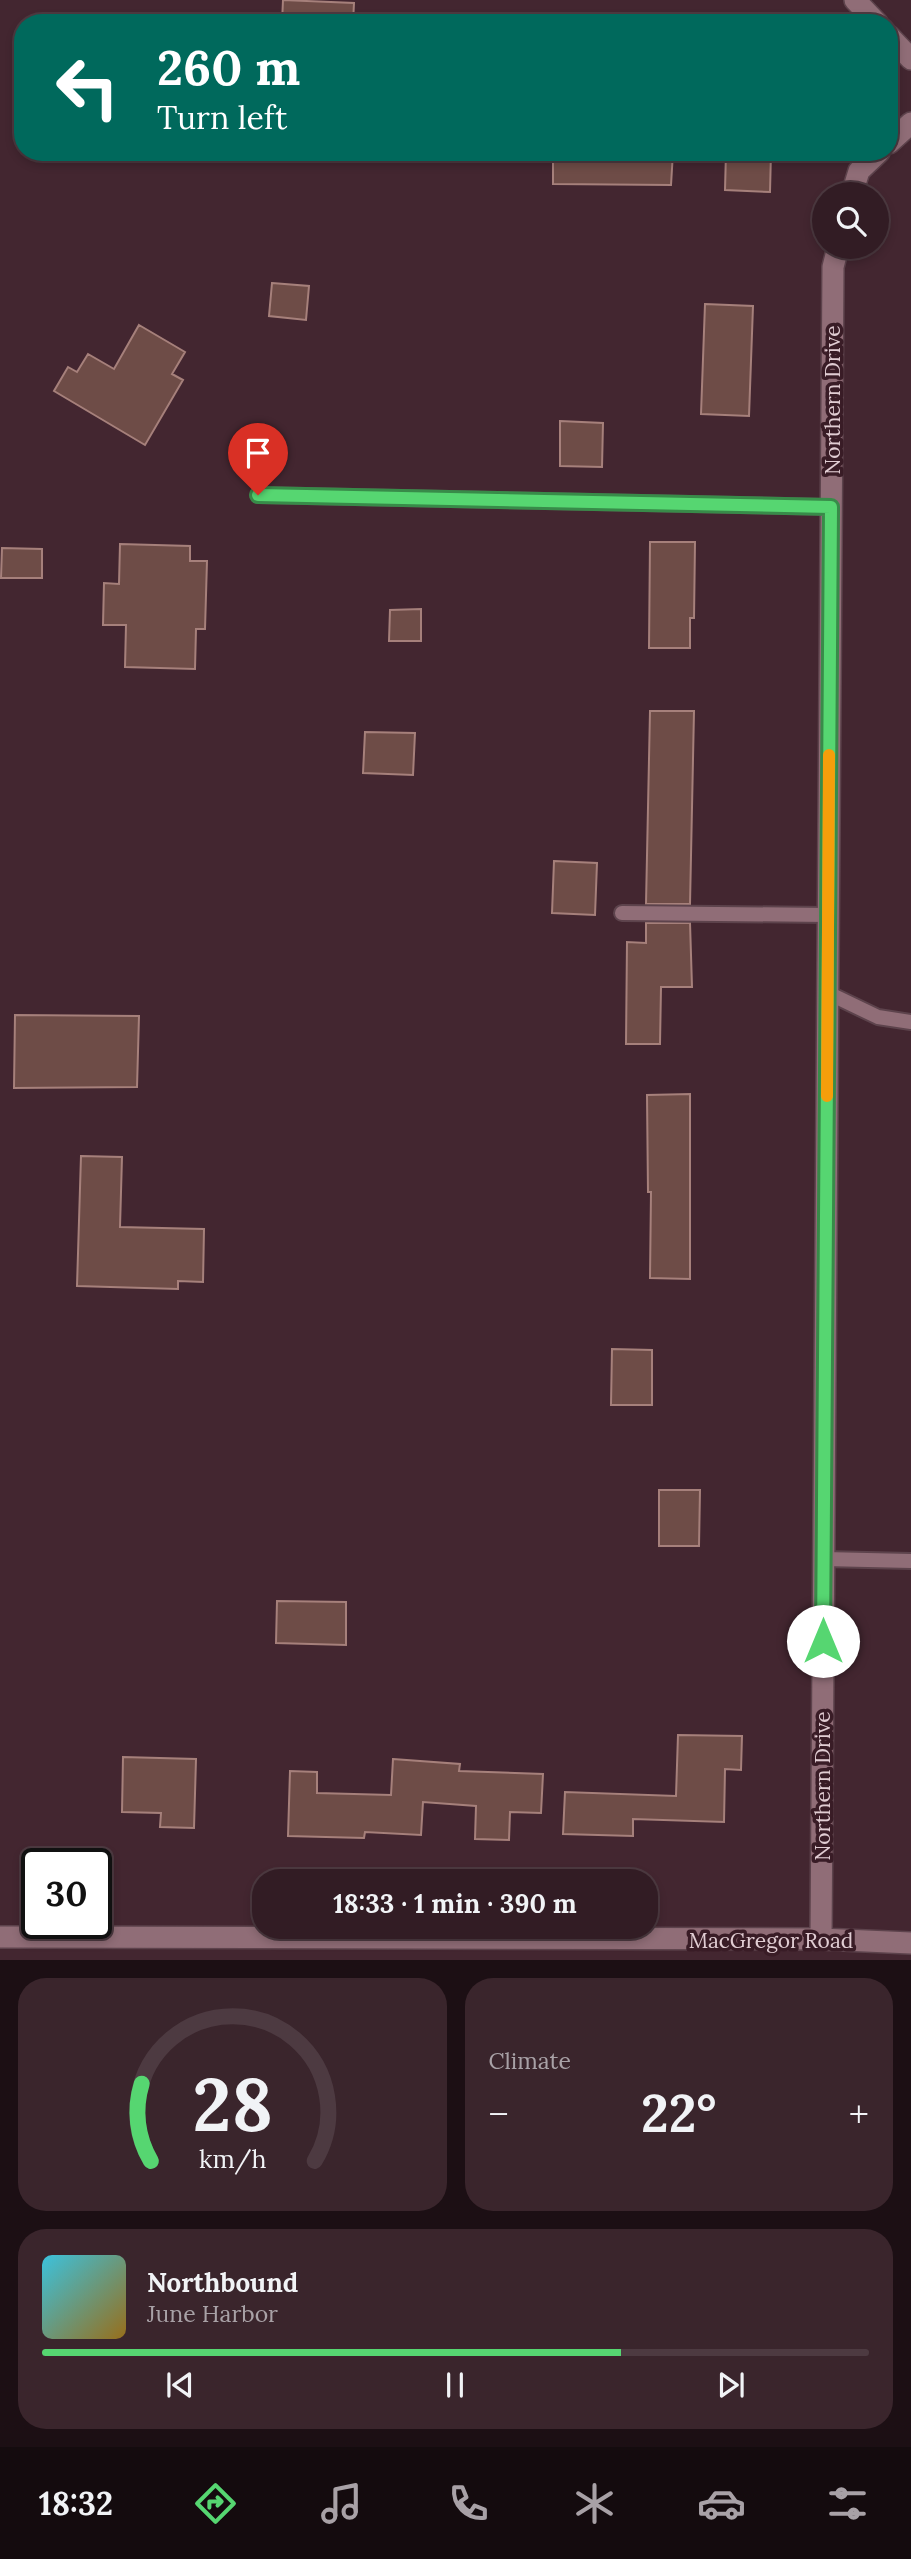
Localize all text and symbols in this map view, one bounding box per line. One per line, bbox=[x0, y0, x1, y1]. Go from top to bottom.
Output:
text: 260 m bbox=[157, 36, 300, 98]
icon: left bbox=[42, 42, 133, 133]
text: Turn left bbox=[157, 97, 287, 138]
map controls bbox=[812, 182, 889, 259]
button: search bbox=[812, 182, 889, 259]
street label: Northern Drive bbox=[819, 325, 846, 475]
pin bbox=[228, 423, 288, 495]
icon: arrive bbox=[239, 434, 277, 472]
position arrow bbox=[786, 1604, 860, 1678]
street label: Northern Drive bbox=[809, 1711, 836, 1861]
speed limit sign: 30 bbox=[21, 1848, 112, 1939]
text: 18:33 · 1 min · 390 m bbox=[333, 1887, 577, 1920]
street label: MacGregor Road bbox=[689, 1927, 853, 1954]
text: Climate bbox=[489, 2046, 571, 2075]
text: 28 bbox=[192, 2058, 272, 2151]
text: 22° bbox=[641, 2080, 716, 2146]
text: − bbox=[489, 2090, 509, 2138]
text: + bbox=[849, 2090, 869, 2138]
text: km/h bbox=[198, 2142, 266, 2174]
text: Northbound bbox=[147, 2266, 298, 2299]
text: June Harbor bbox=[147, 2299, 278, 2328]
icon: previous bbox=[161, 2366, 199, 2404]
icon: pause bbox=[436, 2366, 474, 2404]
icon: next bbox=[712, 2366, 750, 2404]
icon: directions bbox=[191, 2479, 240, 2528]
icon: music bbox=[317, 2479, 366, 2528]
icon: phone bbox=[444, 2479, 493, 2528]
icon: climate bbox=[570, 2479, 619, 2528]
icon: car bbox=[697, 2479, 746, 2528]
icon: filters bbox=[823, 2479, 872, 2528]
text: 18:32 bbox=[39, 2483, 113, 2524]

